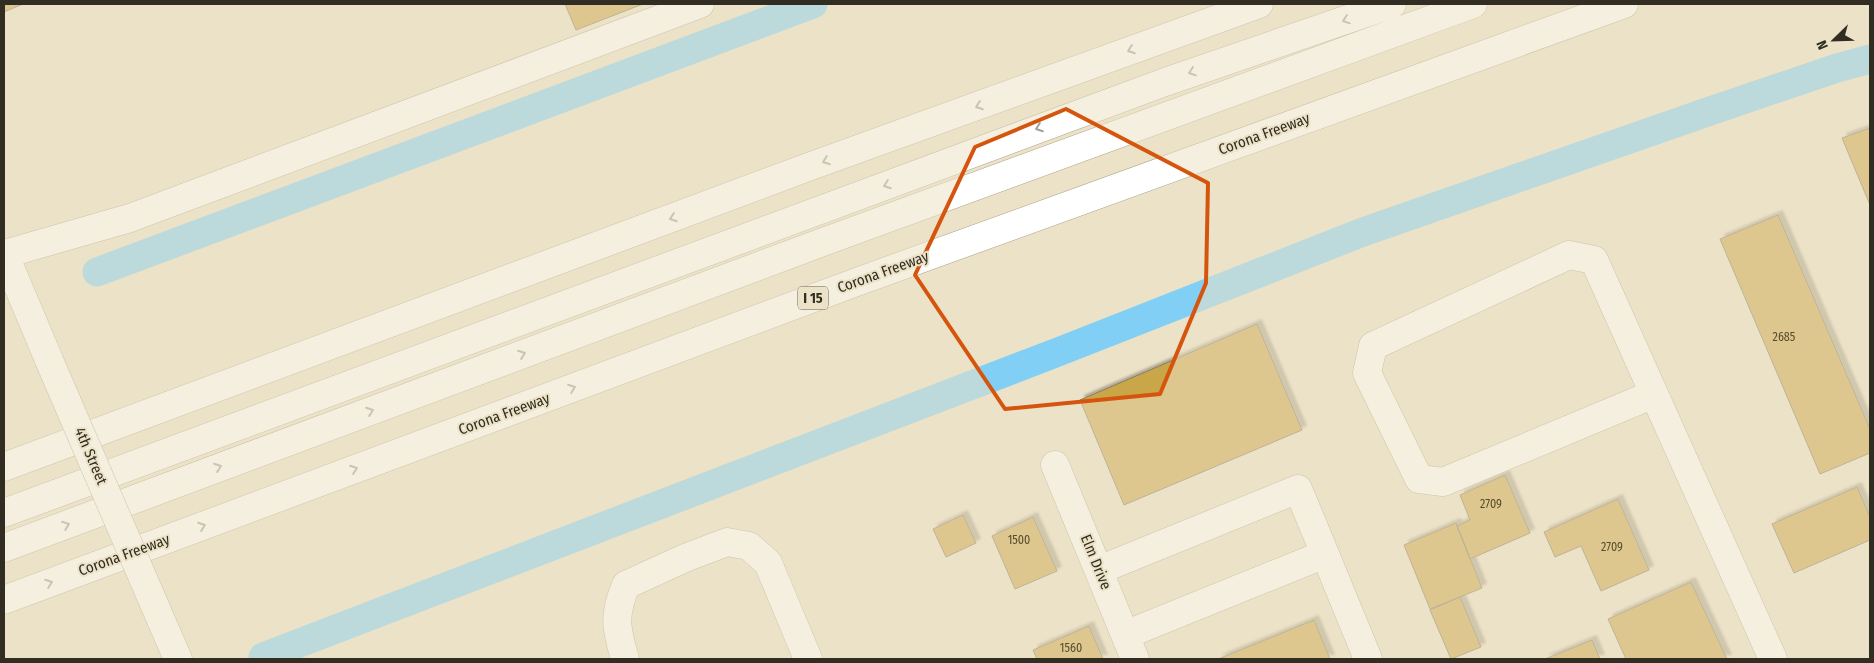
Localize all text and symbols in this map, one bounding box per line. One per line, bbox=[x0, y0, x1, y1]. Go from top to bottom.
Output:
one-way arrow bbox=[1342, 14, 1350, 24]
north arrow bbox=[1809, 15, 1859, 65]
text: N bbox=[1813, 38, 1832, 52]
one-way arrow bbox=[1128, 44, 1136, 54]
one-way arrow bbox=[1188, 66, 1197, 76]
one-way arrow bbox=[975, 100, 983, 110]
street label: Corona Freeway bbox=[1216, 109, 1312, 159]
one-way arrow bbox=[1036, 122, 1044, 132]
one-way arrow bbox=[822, 155, 831, 165]
one-way arrow bbox=[883, 179, 892, 189]
one-way arrow bbox=[670, 212, 678, 222]
street label: Corona Freeway bbox=[835, 247, 931, 297]
road number: I 15 bbox=[798, 286, 828, 310]
house number: 2685 bbox=[1773, 330, 1796, 344]
one-way arrow bbox=[518, 350, 526, 360]
one-way arrow bbox=[567, 384, 576, 394]
street label: Corona Freeway bbox=[456, 389, 552, 439]
one-way arrow bbox=[365, 407, 374, 417]
street label: 4th Street bbox=[71, 425, 111, 487]
one-way arrow bbox=[213, 463, 222, 474]
one-way arrow bbox=[349, 465, 358, 475]
house number: 2709 bbox=[1480, 497, 1502, 511]
one-way arrow bbox=[61, 521, 70, 531]
one-way arrow bbox=[197, 522, 205, 532]
street label: Corona Freeway bbox=[76, 530, 172, 580]
street label: Elm Drive bbox=[1077, 532, 1115, 592]
house number: 1500 bbox=[1008, 533, 1030, 547]
house number: 2709 bbox=[1601, 540, 1623, 554]
one-way arrow bbox=[45, 579, 53, 589]
house number: 1560 bbox=[1060, 641, 1082, 655]

